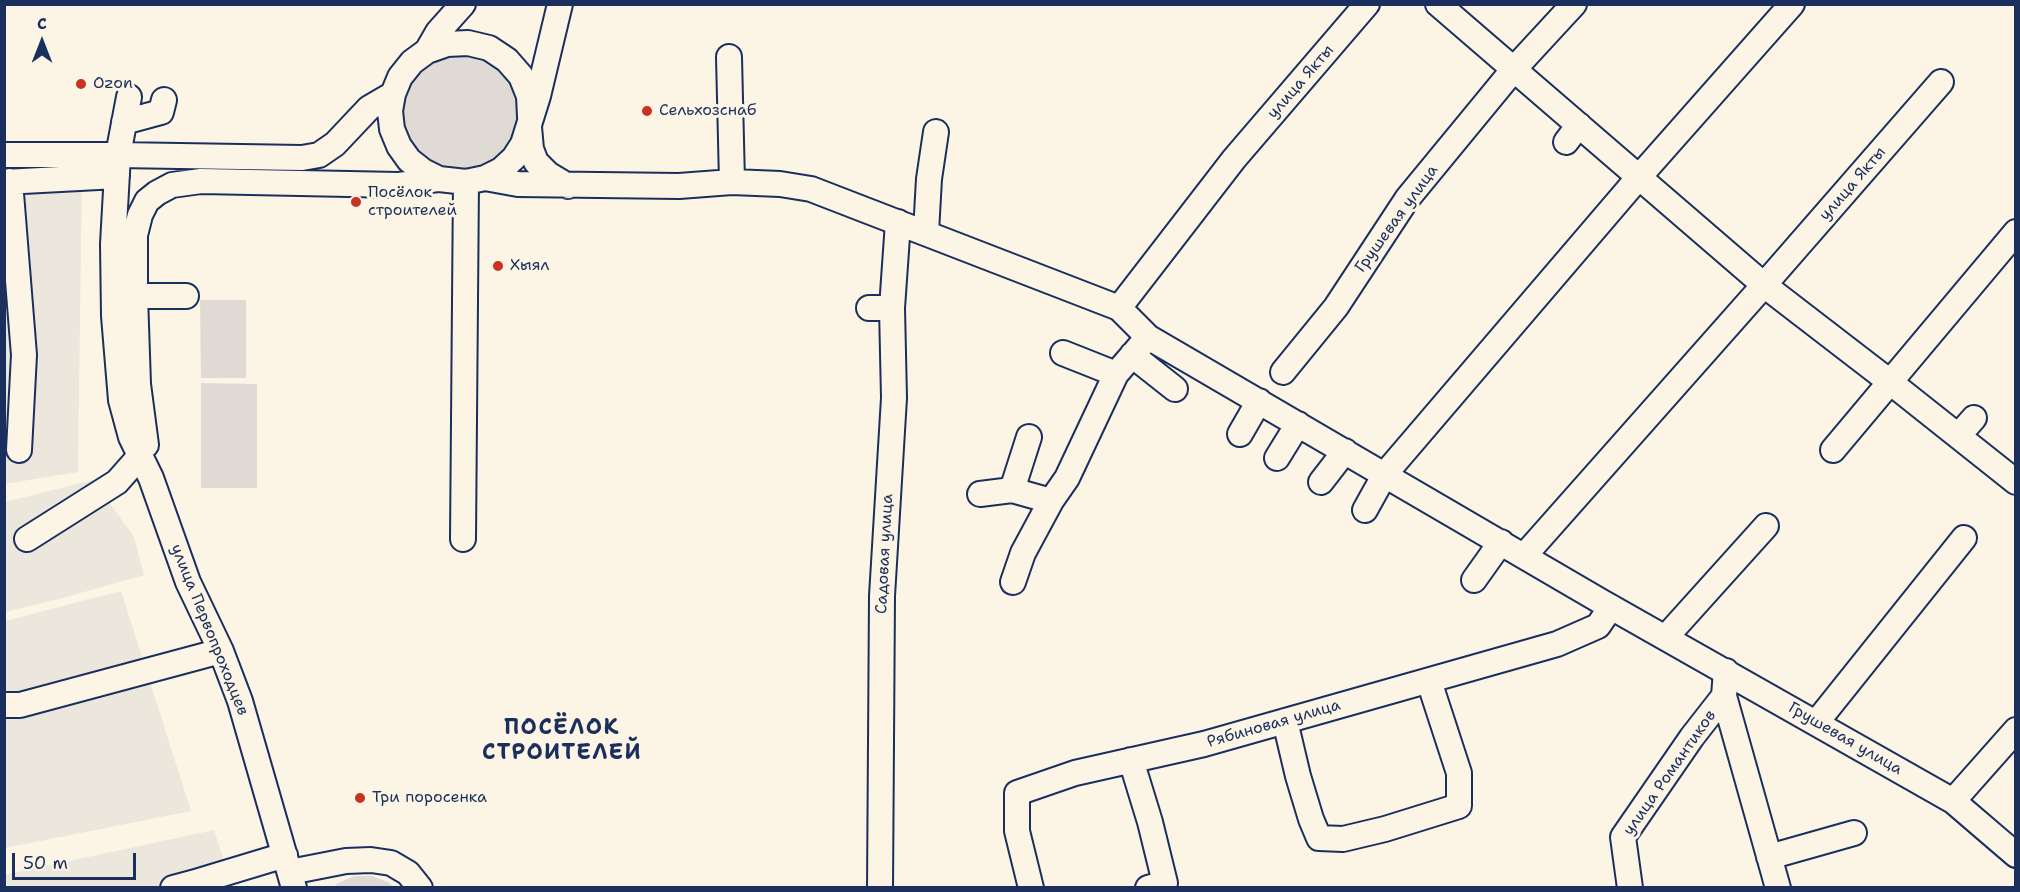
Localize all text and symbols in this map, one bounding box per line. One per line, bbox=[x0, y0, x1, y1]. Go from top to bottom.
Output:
north arrow bbox=[12, 12, 72, 72]
text: С bbox=[37, 13, 47, 34]
street label: улица Якты bbox=[1264, 41, 1338, 123]
place label: Ozon bbox=[93, 74, 133, 94]
marker: Ozon bbox=[74, 77, 88, 91]
place label: Сельхозснаб bbox=[659, 101, 756, 121]
marker: Сельхозснаб bbox=[640, 104, 654, 118]
street label: улица Якты bbox=[1816, 143, 1890, 225]
street label: Грушевая улица bbox=[1351, 161, 1443, 277]
place label: Посёлок строителей bbox=[368, 183, 457, 221]
marker: Посёлок строителей bbox=[349, 195, 363, 209]
place label: Хыял bbox=[510, 256, 549, 276]
marker: Хыял bbox=[491, 259, 505, 273]
street label: Садовая улица bbox=[872, 493, 898, 615]
street label: улица Первопроходцев bbox=[166, 542, 252, 718]
street label: Рябиновая улица bbox=[1205, 696, 1343, 752]
street label: Грушевая улица bbox=[1785, 699, 1905, 779]
street label: улица Романтиков bbox=[1620, 707, 1720, 839]
district label: ПОСЁЛОК СТРОИТЕЛЕЙ bbox=[482, 715, 642, 766]
place label: Три поросенка bbox=[372, 788, 487, 808]
marker: Три поросенка bbox=[353, 791, 367, 805]
scale bar bbox=[15, 841, 140, 879]
text: 50 m bbox=[23, 851, 68, 875]

